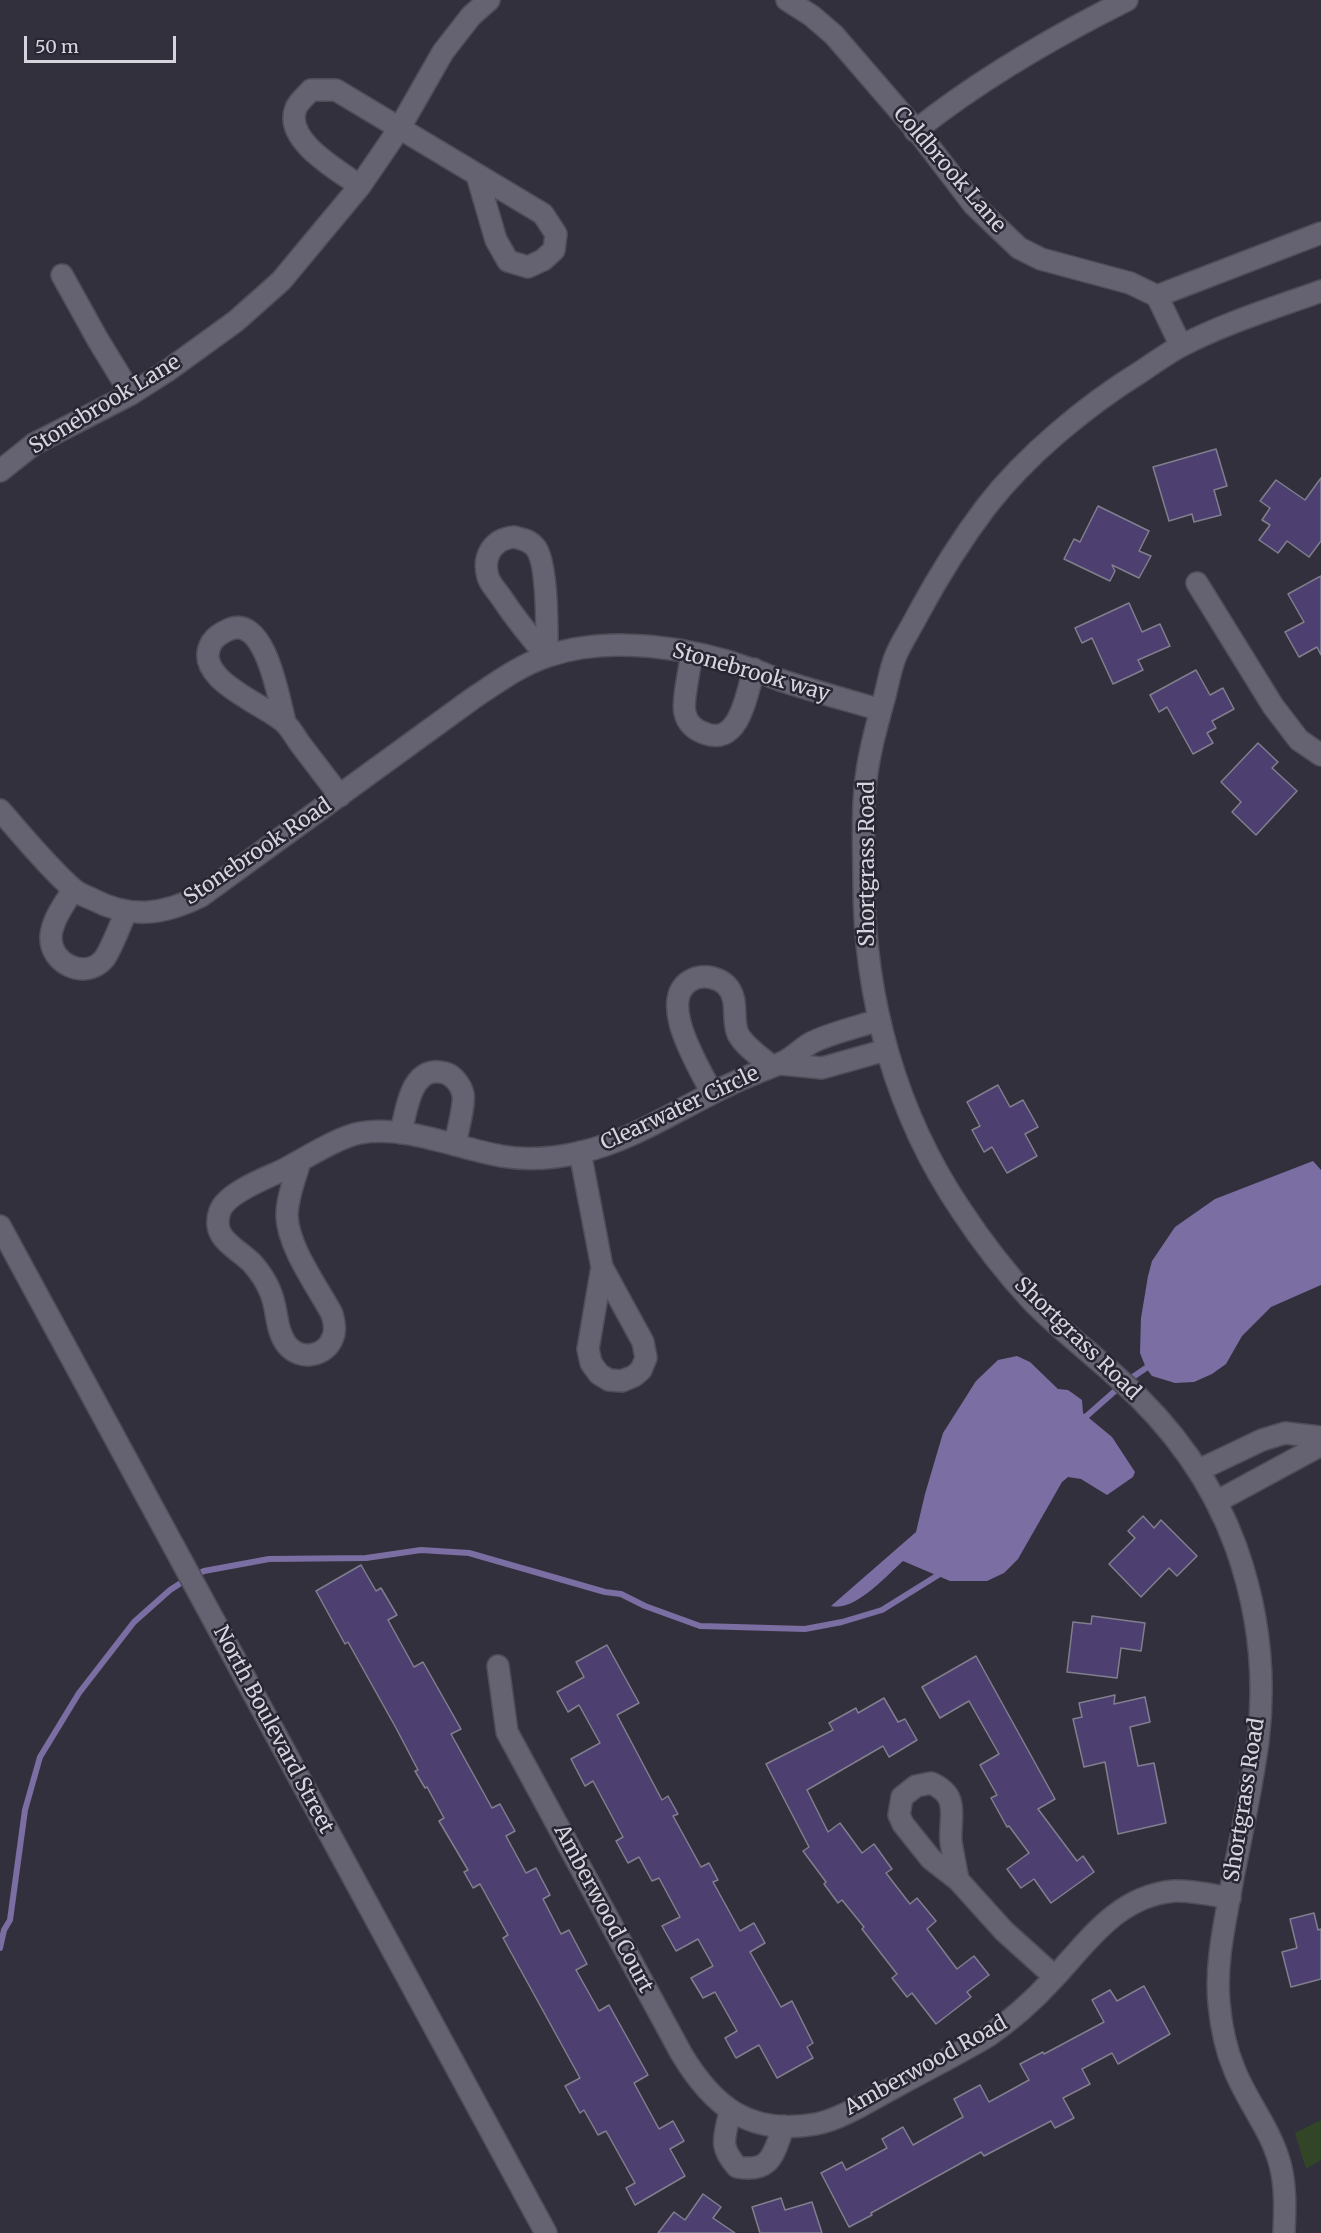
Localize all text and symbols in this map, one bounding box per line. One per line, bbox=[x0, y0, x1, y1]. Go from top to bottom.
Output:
scale bar bbox=[27, 24, 178, 62]
text: 50 m bbox=[35, 35, 79, 58]
street label: Coldbrook Lane bbox=[887, 102, 1011, 238]
street label: Stonebrook Lane bbox=[25, 350, 185, 460]
street label: Stonebrook way bbox=[669, 639, 833, 707]
street label: Shortgrass Road bbox=[855, 781, 881, 947]
street label: Stonebrook Road bbox=[179, 793, 337, 911]
street label: Clearwater Circle bbox=[597, 1061, 763, 1157]
street label: Shortgrass Road bbox=[1009, 1272, 1145, 1406]
street label: North Boulevard Street bbox=[207, 1622, 339, 1838]
street label: Shortgrass Road bbox=[1220, 1716, 1270, 1884]
street label: Amberwood Court bbox=[548, 1821, 658, 1997]
street label: Amberwood Road bbox=[841, 2011, 1011, 2121]

